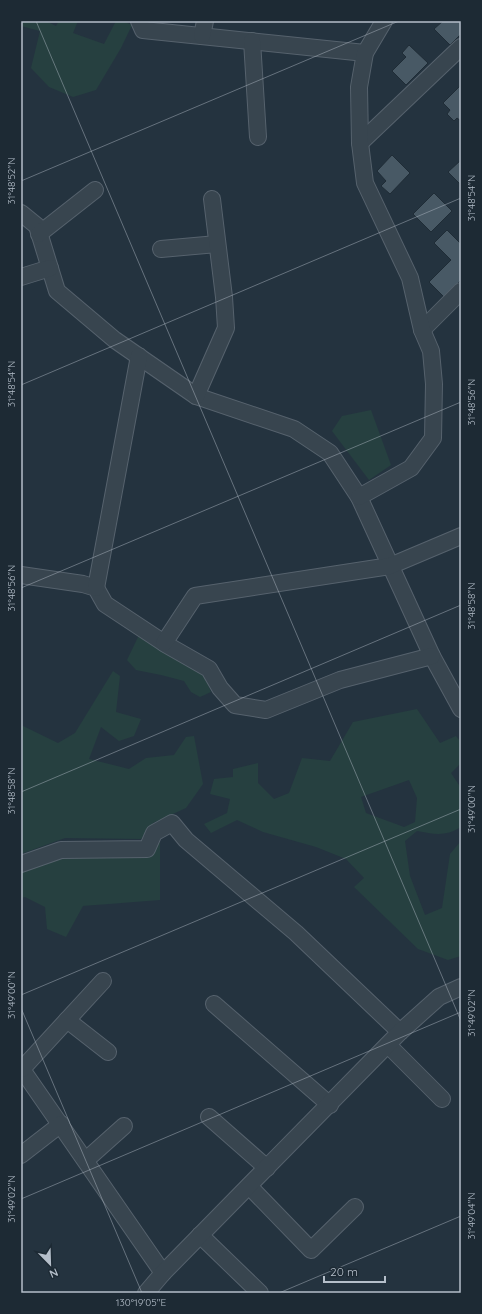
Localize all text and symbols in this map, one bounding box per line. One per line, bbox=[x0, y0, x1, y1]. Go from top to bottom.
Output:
text: 31°48'52"N bbox=[5, 158, 18, 204]
text: 31°48'54"N bbox=[465, 175, 478, 221]
text: 31°48'54"N bbox=[5, 361, 18, 407]
text: 31°48'56"N bbox=[465, 379, 478, 425]
text: 31°48'56"N bbox=[5, 565, 18, 611]
text: 31°48'58"N bbox=[465, 583, 478, 629]
text: 31°48'58"N bbox=[5, 768, 18, 814]
text: 31°49'00"N bbox=[465, 785, 478, 833]
text: 31°49'00"N bbox=[5, 971, 18, 1019]
text: 31°49'02"N bbox=[465, 989, 478, 1037]
text: 31°49'02"N bbox=[5, 1175, 18, 1223]
text: 31°49'04"N bbox=[465, 1192, 478, 1240]
north arrow bbox=[30, 1244, 70, 1284]
scale bar bbox=[324, 1258, 385, 1284]
text: 20 m bbox=[330, 1264, 358, 1279]
text: N bbox=[47, 1265, 60, 1281]
text: 130°19'05"E bbox=[116, 1296, 166, 1309]

